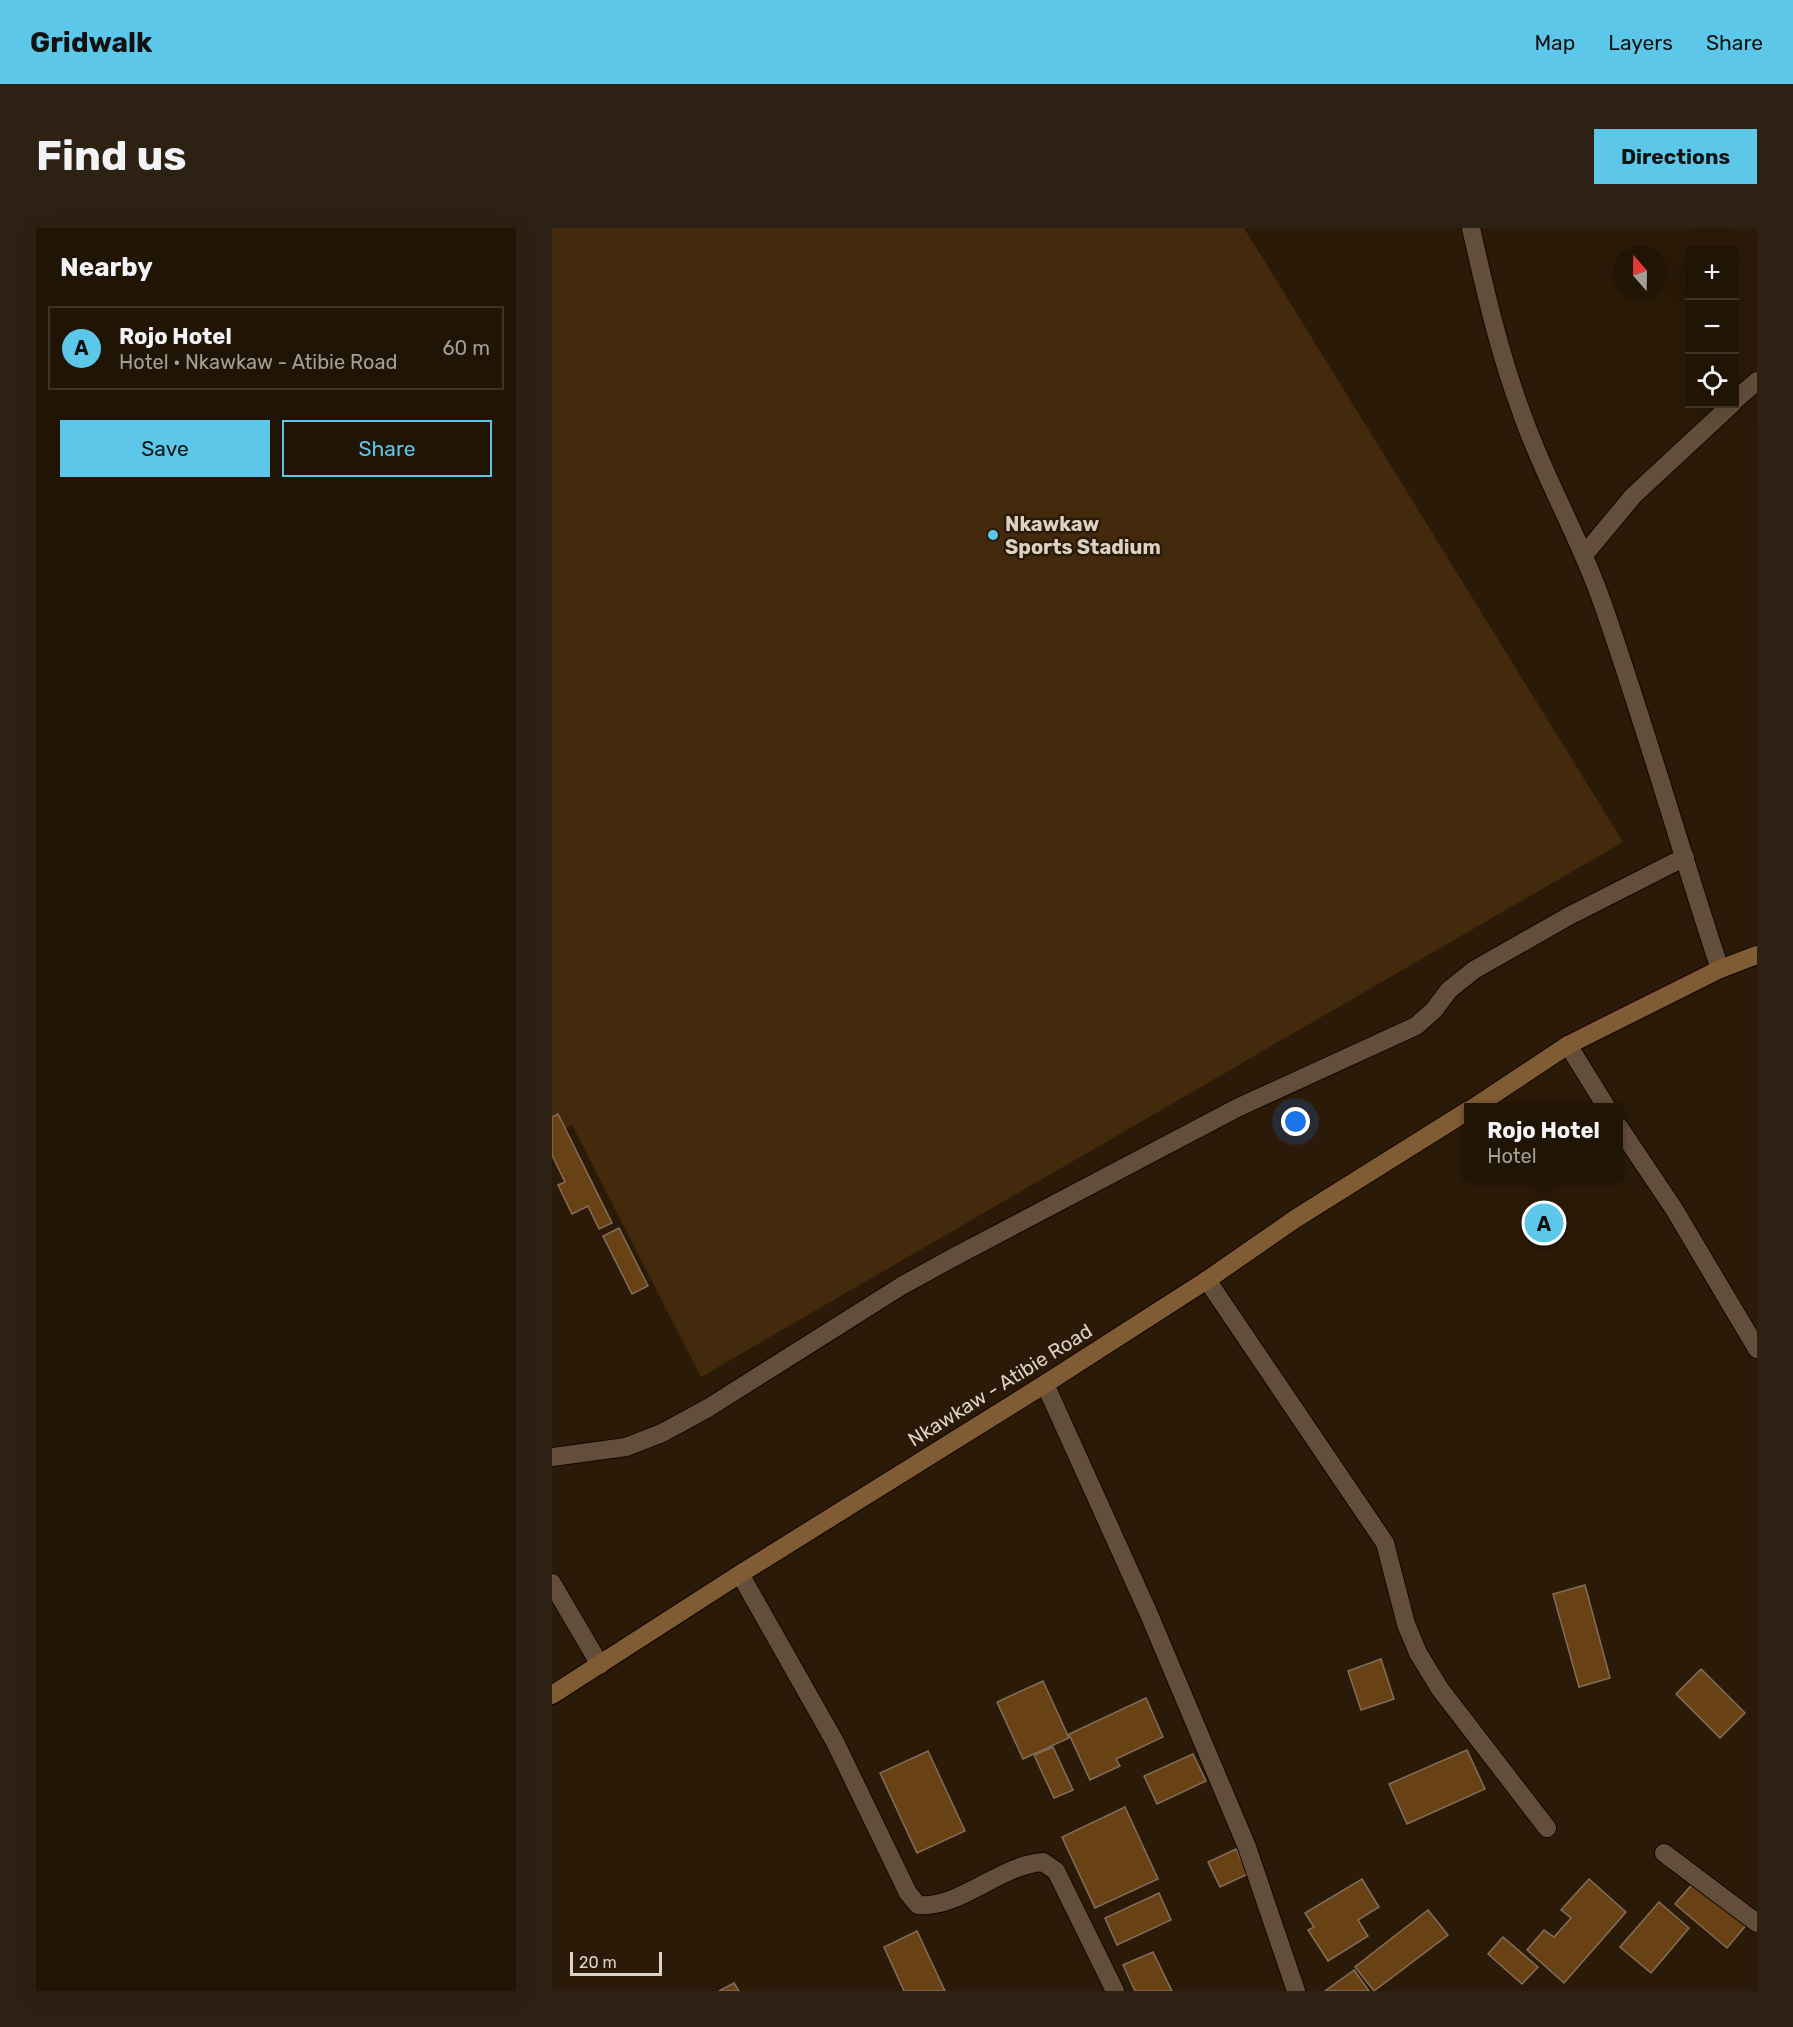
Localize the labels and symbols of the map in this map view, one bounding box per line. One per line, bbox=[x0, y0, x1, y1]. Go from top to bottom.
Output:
north arrow bbox=[1613, 246, 1667, 300]
place label: Nkawkaw Sports Stadium bbox=[1005, 512, 1161, 559]
marker: Nkawkaw Sports Stadium bbox=[986, 528, 1000, 542]
your location bbox=[1281, 1107, 1310, 1136]
pin: A bbox=[1524, 1200, 1564, 1246]
street label: Nkawkaw - Atibie Road bbox=[904, 1319, 1096, 1451]
scale bar bbox=[570, 1949, 662, 1976]

